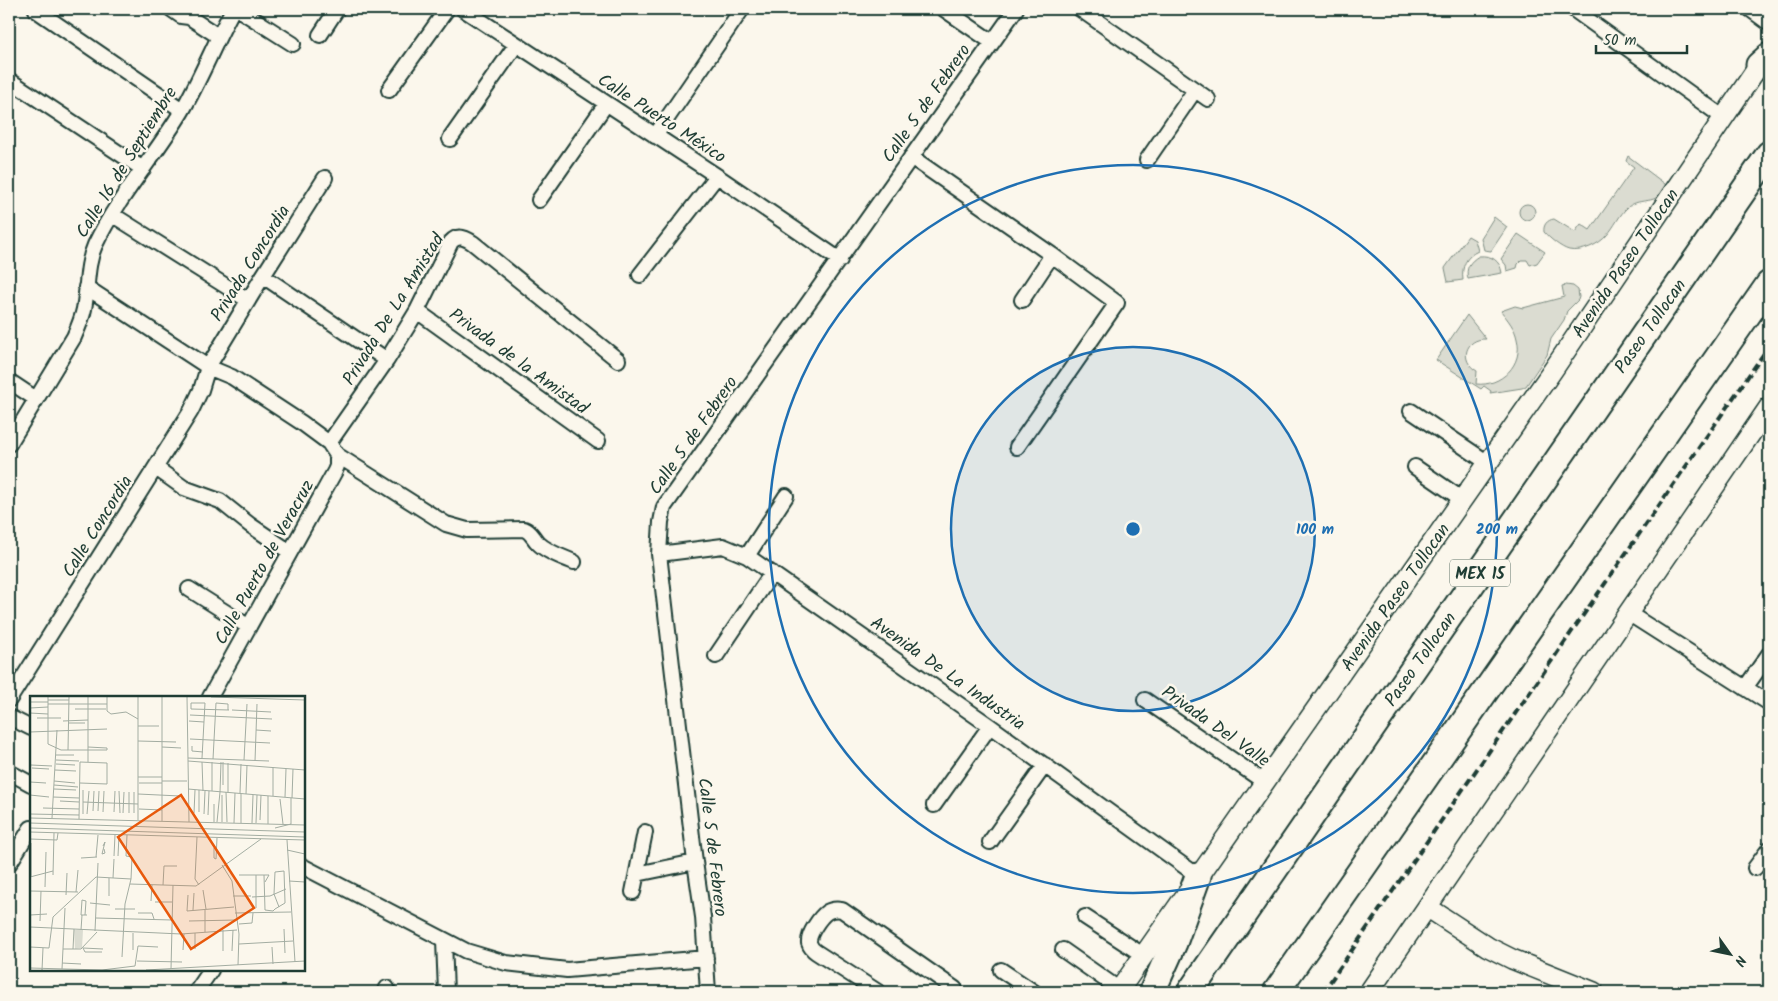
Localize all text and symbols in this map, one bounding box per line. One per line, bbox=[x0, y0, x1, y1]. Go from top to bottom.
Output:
scale bar bbox=[1596, 22, 1687, 54]
text: 50 m bbox=[1603, 29, 1637, 53]
street label: Calle 5 de Febrero bbox=[875, 38, 979, 169]
street label: Calle Puerto México bbox=[591, 67, 731, 172]
street label: Calle 16 de Septiembre bbox=[69, 81, 186, 244]
street label: Avenida Paseo Tollocan bbox=[1567, 184, 1683, 342]
street label: Privada Concordia bbox=[204, 200, 299, 328]
street label: Privada De La Amistad bbox=[336, 227, 453, 392]
street label: Paseo Tollocan bbox=[1610, 275, 1690, 377]
street label: Privada de la Amistad bbox=[442, 301, 595, 424]
street label: Calle 5 de Febrero bbox=[642, 370, 746, 501]
street label: Calle Concordia bbox=[55, 470, 141, 584]
street label: Calle Puerto de Veracruz bbox=[208, 475, 323, 651]
text: 100 m bbox=[1296, 518, 1334, 542]
text: 200 m bbox=[1476, 518, 1518, 542]
street label: Avenida Paseo Tollocan bbox=[1336, 519, 1454, 675]
centre of rings bbox=[1124, 520, 1142, 538]
road number: MEX 15 bbox=[1450, 560, 1510, 586]
street label: Paseo Tollocan bbox=[1380, 608, 1460, 710]
street label: Avenida De La Industria bbox=[864, 610, 1031, 739]
street label: Privada Del Valle bbox=[1155, 679, 1275, 776]
inset map bbox=[30, 696, 305, 971]
street label: Calle 5 de Febrero bbox=[689, 776, 734, 918]
north arrow bbox=[1706, 928, 1756, 978]
text: N bbox=[1728, 951, 1752, 970]

